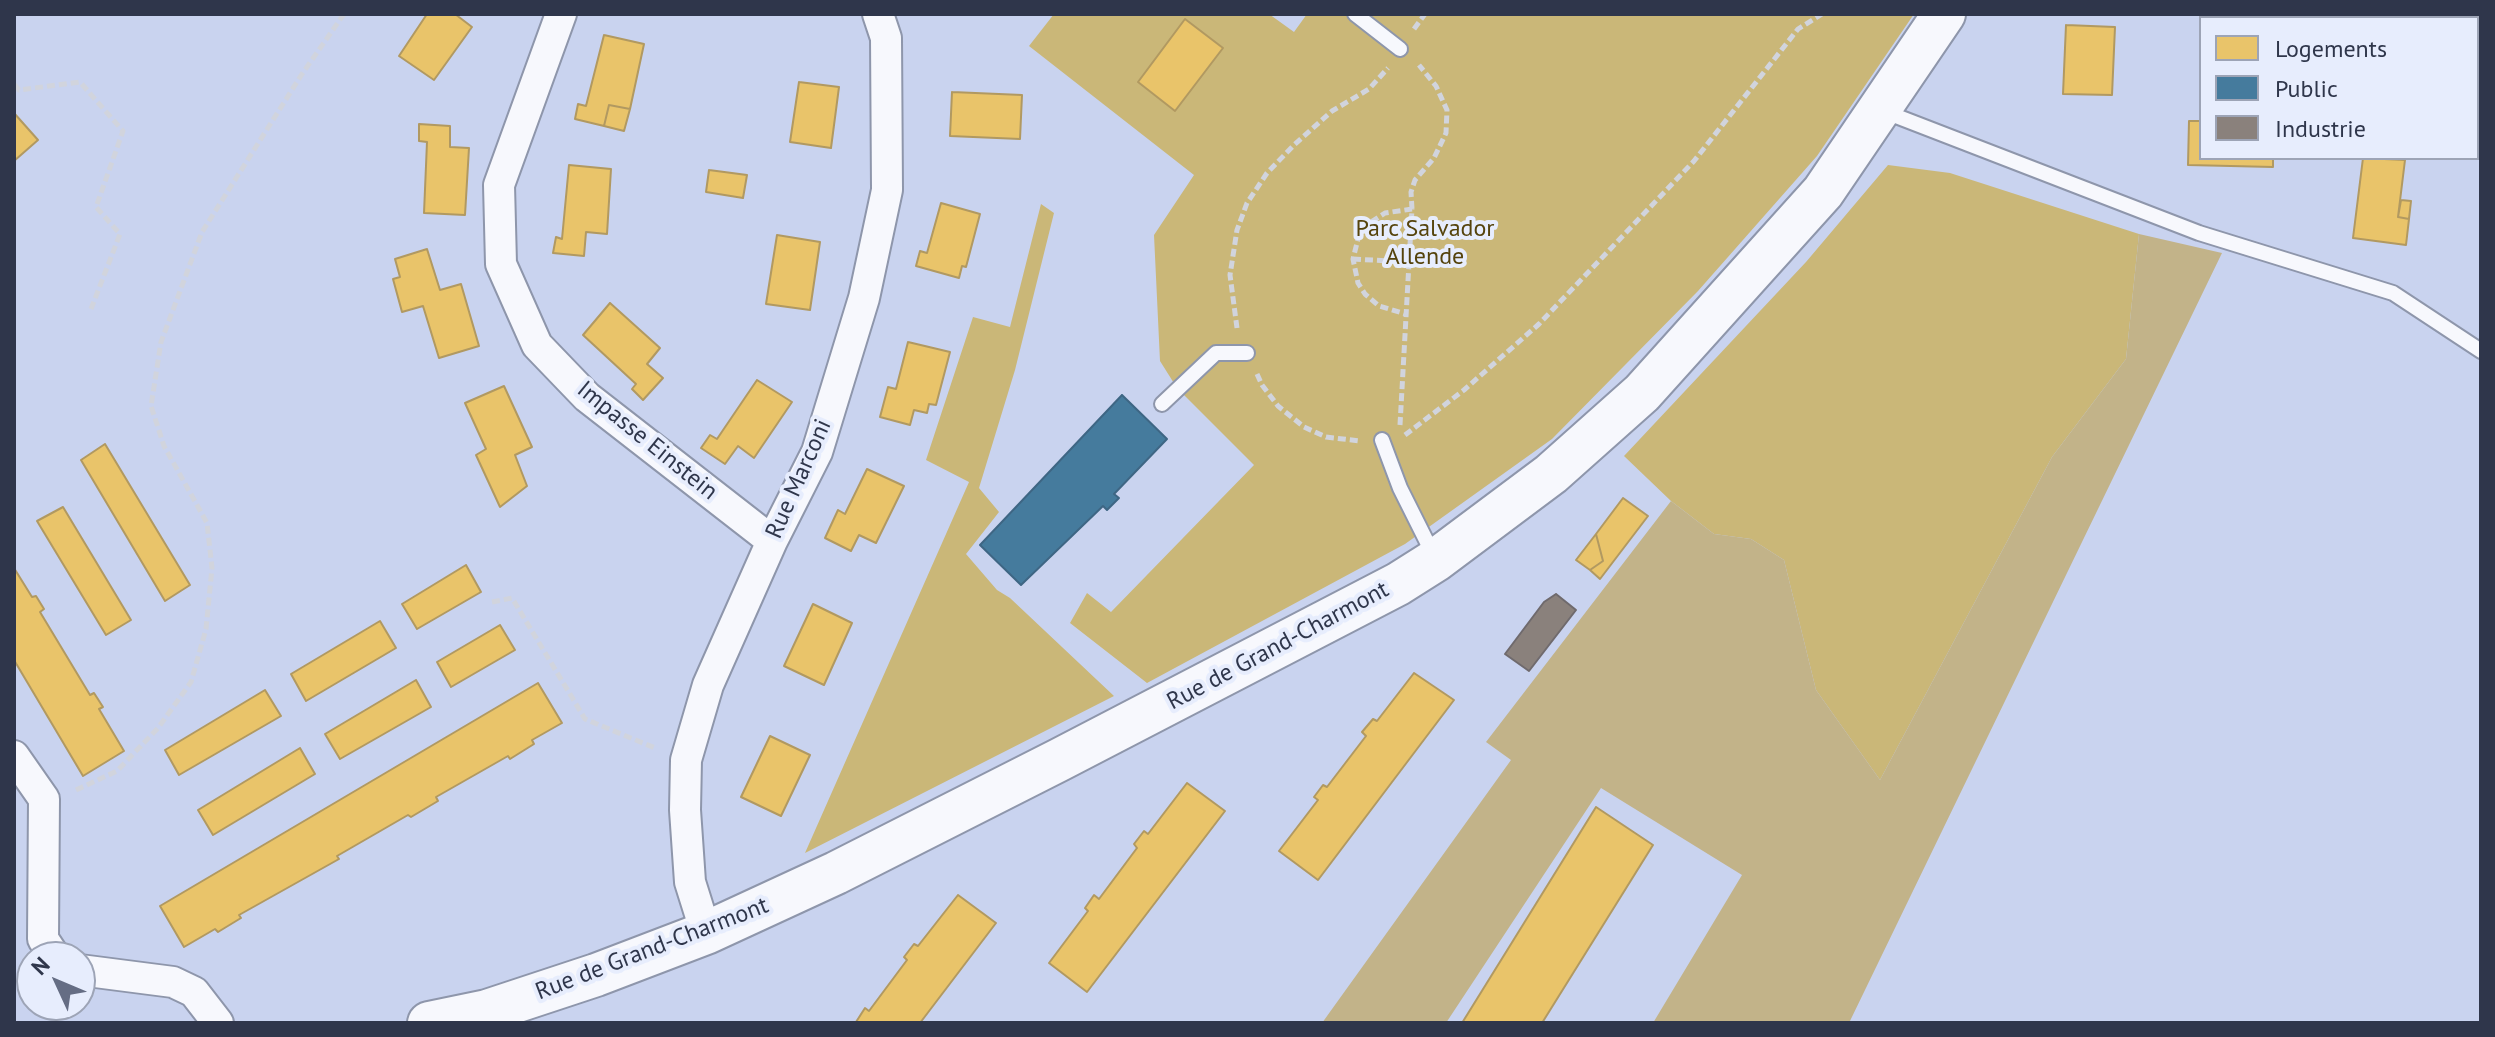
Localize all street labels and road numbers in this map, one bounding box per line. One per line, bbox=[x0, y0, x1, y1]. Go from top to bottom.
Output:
street label: Impasse Einstein bbox=[571, 376, 723, 506]
street label: Rue Marconi bbox=[760, 415, 838, 543]
street label: Rue de Grand-Charmont bbox=[1162, 575, 1394, 717]
street label: Rue de Grand-Charmont bbox=[532, 891, 772, 1007]

